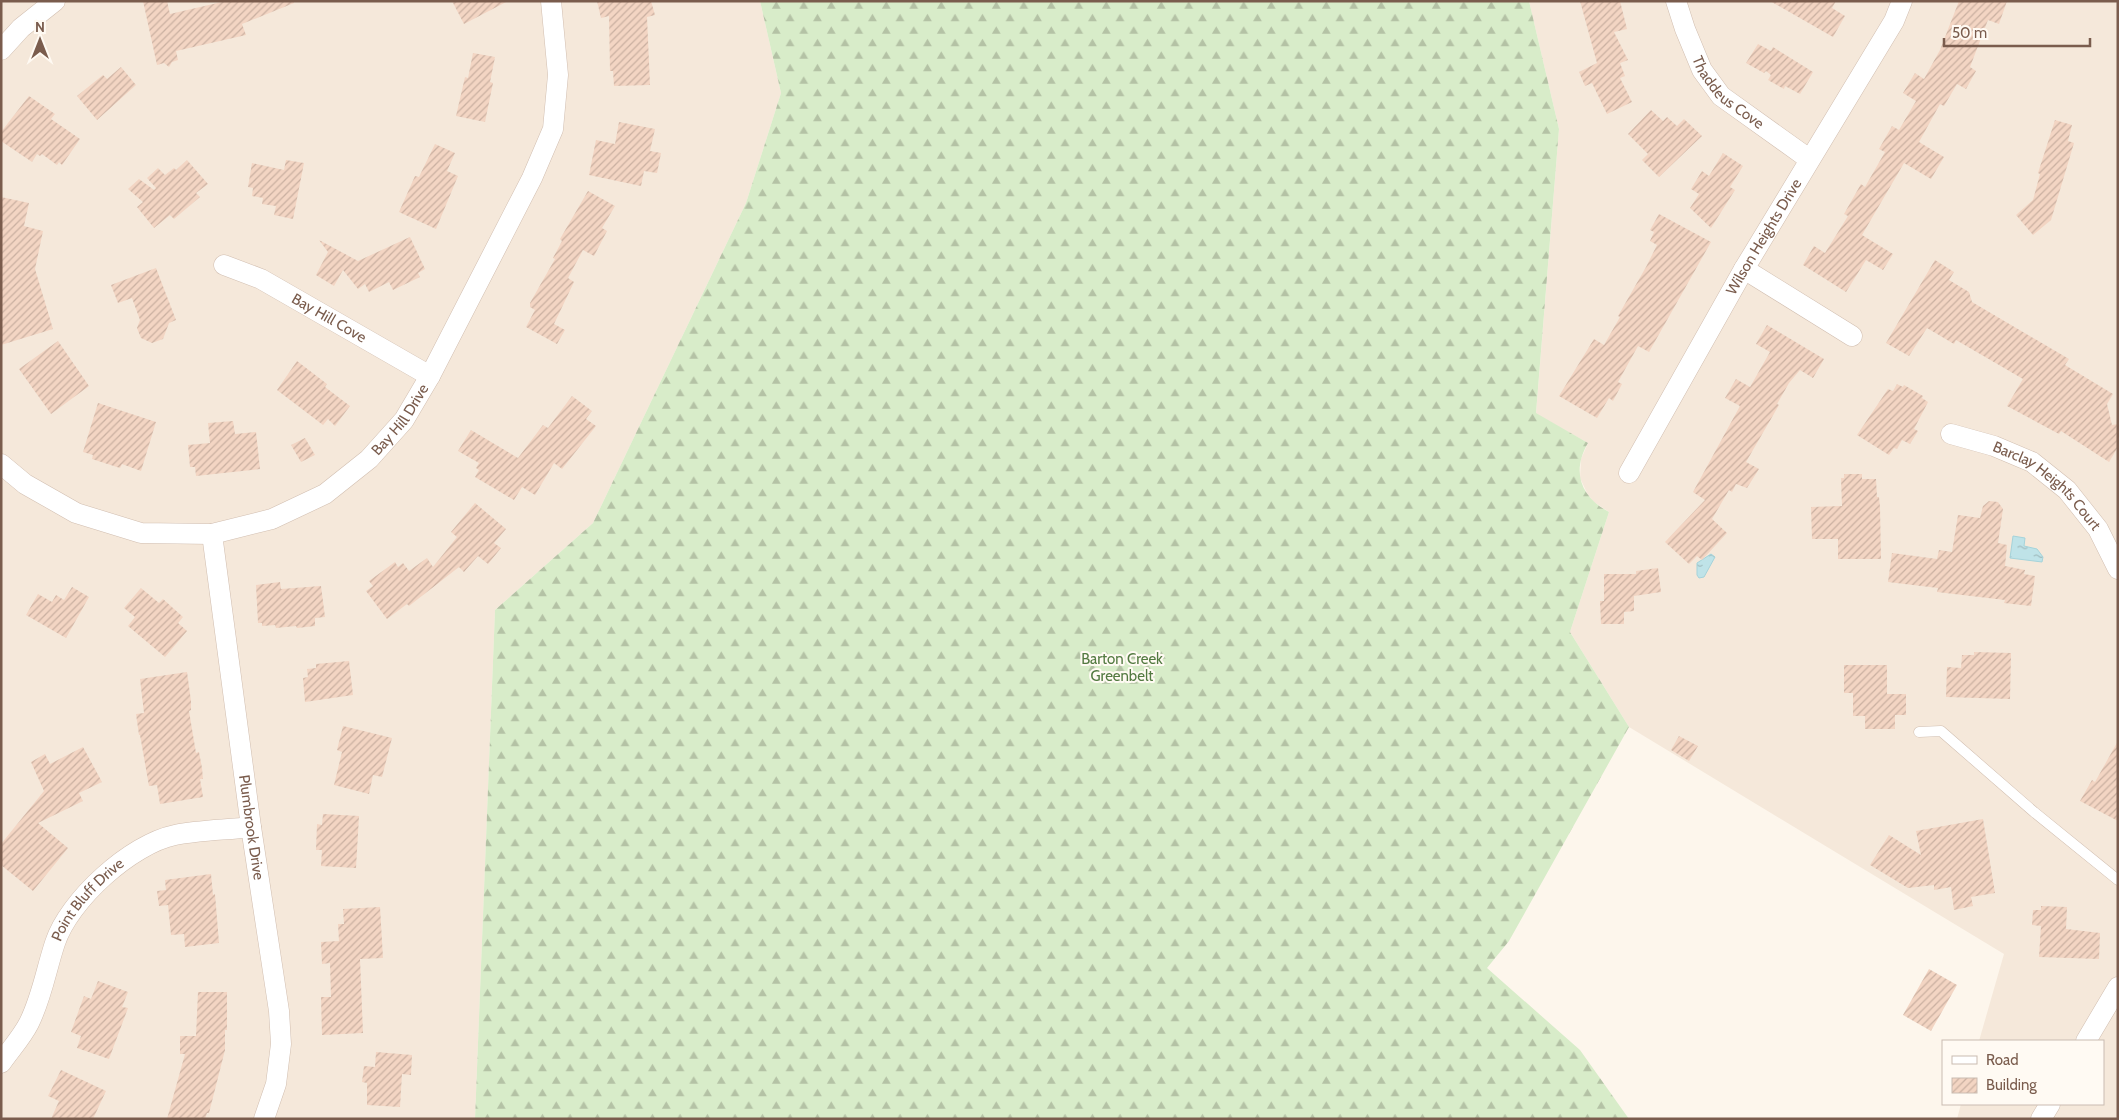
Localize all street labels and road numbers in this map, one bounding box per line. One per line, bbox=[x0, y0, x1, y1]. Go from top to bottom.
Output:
street label: Thaddeus Cove bbox=[1688, 53, 1768, 133]
street label: Wilson Heights Drive bbox=[1722, 175, 1806, 298]
street label: Bay Hill Cove bbox=[289, 290, 370, 347]
street label: Bay Hill Drive bbox=[368, 380, 432, 459]
street label: Barclay Heights Court bbox=[1990, 438, 2105, 534]
street label: Plumbrook Drive bbox=[235, 774, 268, 882]
street label: Point Bluff Drive bbox=[48, 854, 128, 944]

